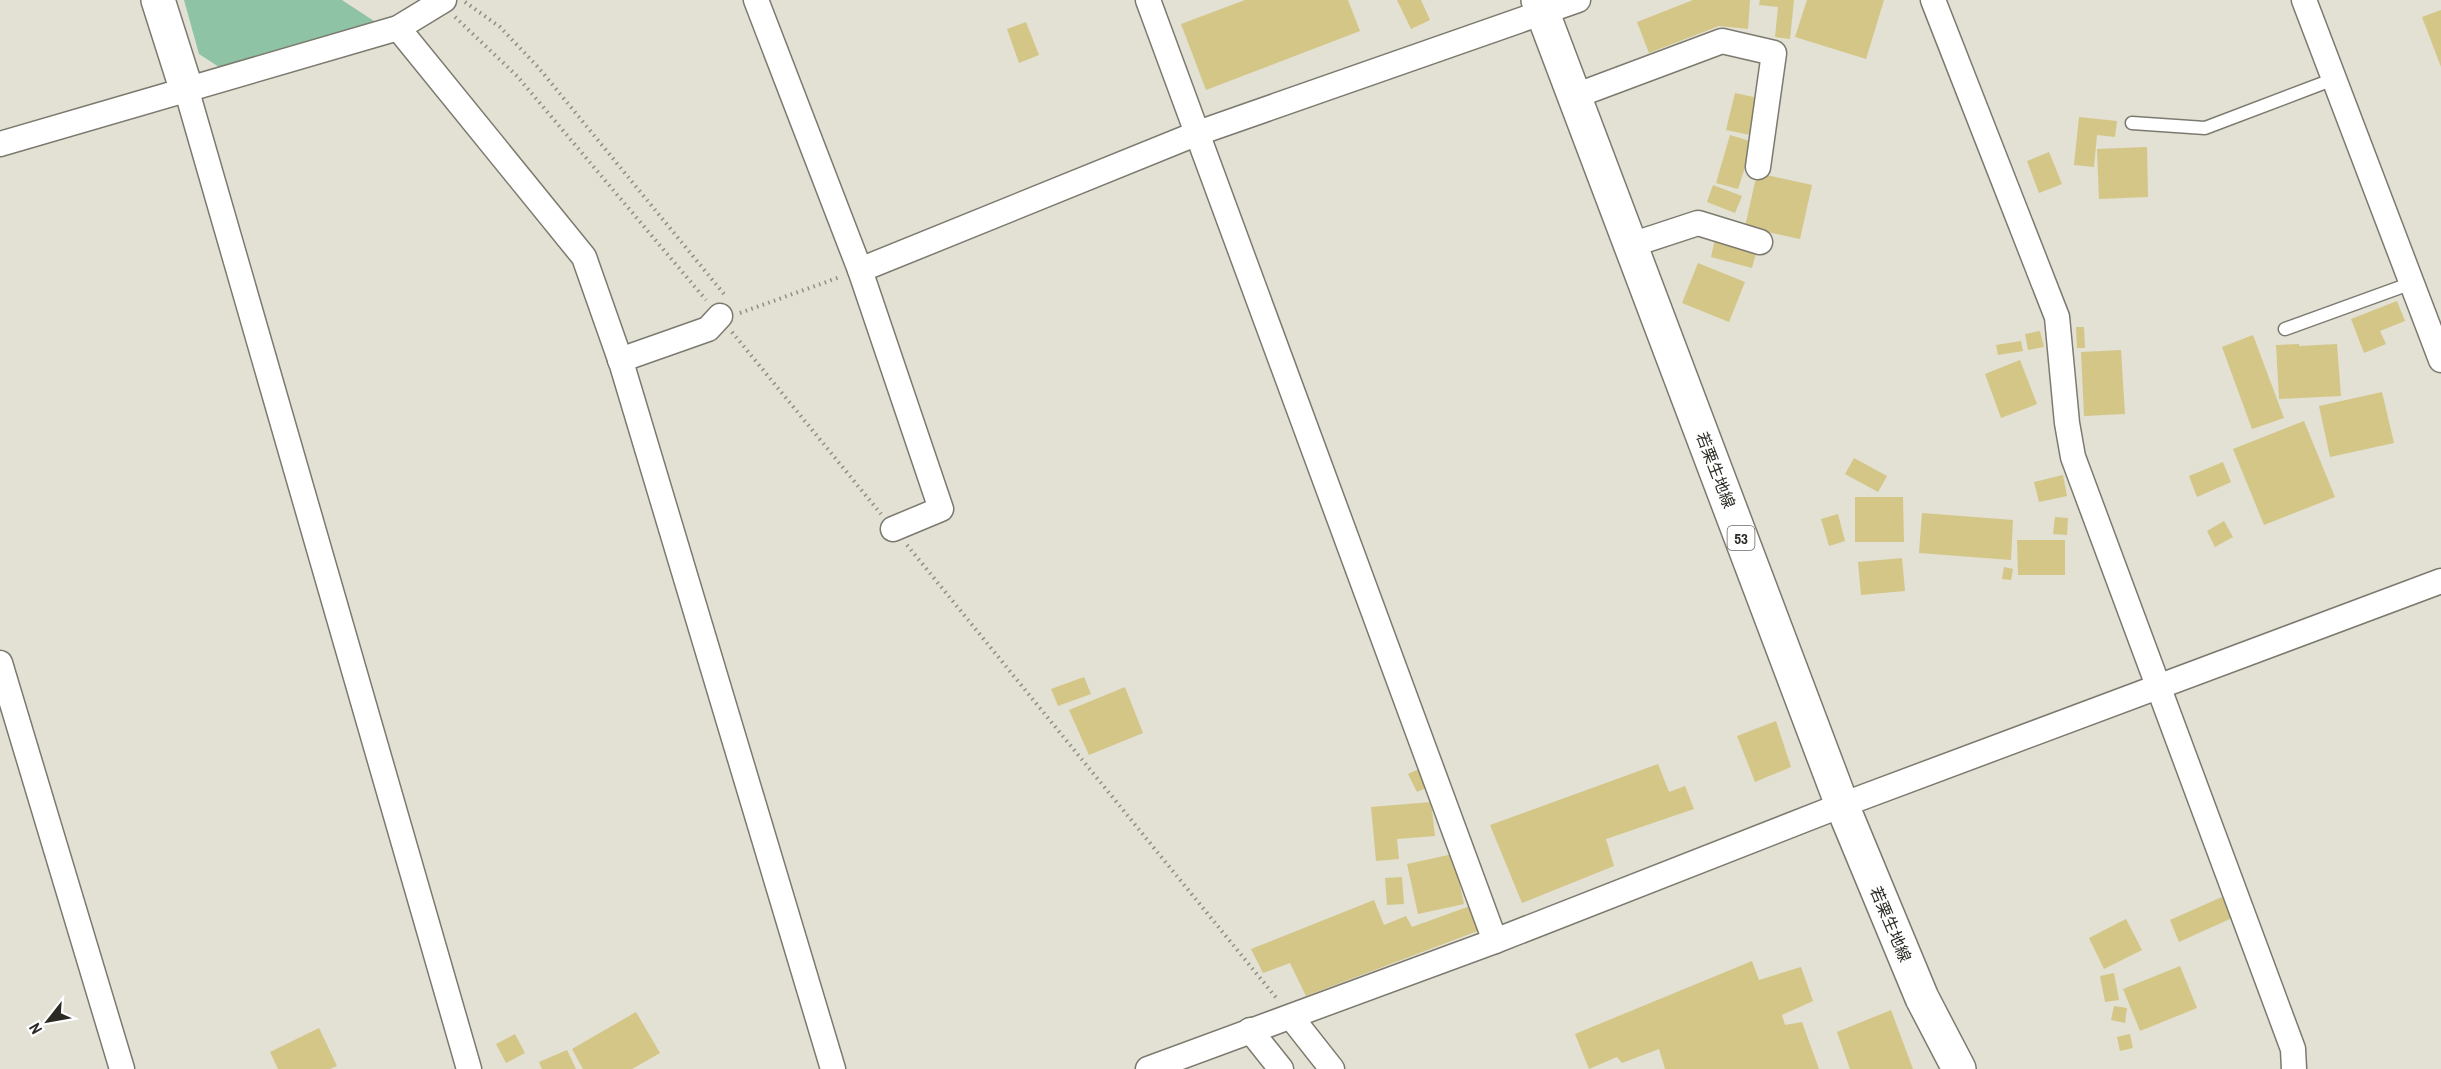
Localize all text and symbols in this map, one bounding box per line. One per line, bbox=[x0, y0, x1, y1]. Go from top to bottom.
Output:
street label: 若栗生地線 bbox=[1691, 429, 1741, 511]
road number: 53 bbox=[1728, 526, 1754, 550]
street label: 若栗生地線 bbox=[1865, 883, 1917, 965]
north arrow bbox=[18, 991, 78, 1051]
text: N bbox=[23, 1019, 47, 1038]

